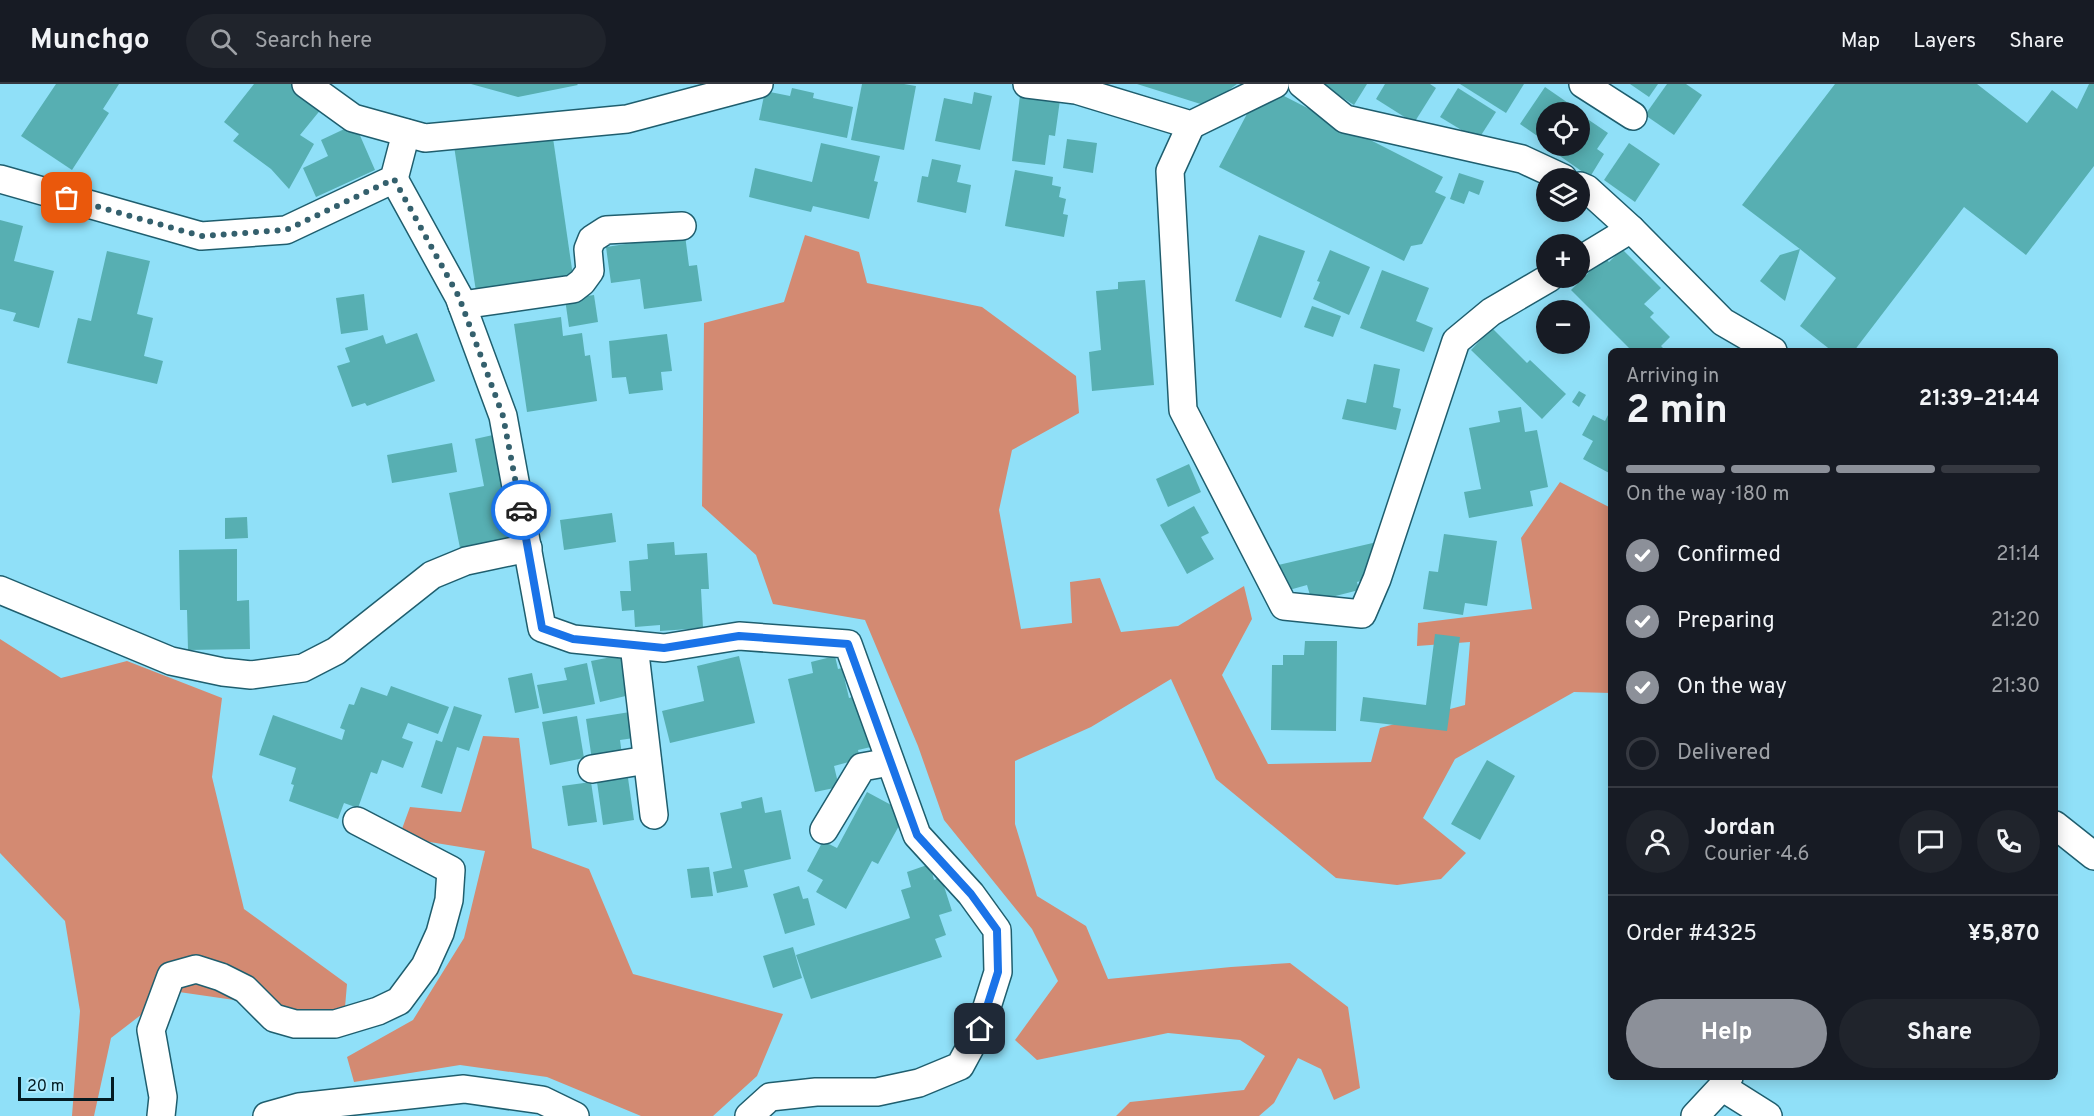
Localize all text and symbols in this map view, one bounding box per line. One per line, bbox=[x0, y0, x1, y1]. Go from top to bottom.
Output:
search box bbox=[186, 14, 606, 68]
text: Munchgo bbox=[30, 23, 150, 59]
icon: search bbox=[207, 25, 240, 58]
text: Search here bbox=[255, 28, 372, 55]
text: Map bbox=[1841, 28, 1880, 55]
text: Layers bbox=[1913, 28, 1976, 55]
text: Share bbox=[2009, 28, 2064, 55]
map controls bbox=[1536, 102, 1590, 354]
button: locate bbox=[1536, 102, 1590, 156]
button: layers bbox=[1536, 168, 1590, 222]
pin bbox=[41, 172, 92, 223]
icon: bag bbox=[50, 181, 83, 214]
button: + bbox=[1536, 234, 1590, 288]
button: − bbox=[1536, 300, 1590, 354]
text: Arriving in bbox=[1626, 364, 1719, 390]
text: 21:39–21:44 bbox=[1919, 386, 2040, 413]
text: 2 min bbox=[1626, 388, 1728, 437]
courier bbox=[491, 480, 551, 540]
text: On the way · 180 m bbox=[1626, 482, 1789, 508]
icon: car bbox=[505, 494, 538, 527]
icon: check bbox=[1626, 539, 1659, 572]
text: Confirmed bbox=[1677, 542, 1781, 569]
text: 21:14 bbox=[1996, 542, 2040, 568]
icon: check bbox=[1626, 605, 1659, 638]
text: Preparing bbox=[1677, 608, 1775, 635]
text: 21:20 bbox=[1991, 608, 2040, 634]
icon: check bbox=[1626, 671, 1659, 704]
text: On the way bbox=[1677, 674, 1787, 701]
text: 21:30 bbox=[1991, 674, 2040, 700]
text: Delivered bbox=[1677, 740, 1771, 767]
button: person bbox=[1626, 810, 1689, 873]
button: chat bbox=[1899, 810, 1962, 873]
button: phone bbox=[1977, 810, 2040, 873]
text: Jordan bbox=[1704, 815, 1775, 842]
text: Courier · 4.6 bbox=[1704, 842, 1809, 868]
text: Order #4325 bbox=[1626, 921, 1757, 948]
text: ¥5,870 bbox=[1968, 921, 2040, 948]
button: Help bbox=[1626, 999, 1827, 1068]
button: Share bbox=[1839, 999, 2040, 1068]
pin bbox=[954, 1003, 1005, 1054]
icon: home bbox=[963, 1012, 996, 1045]
scale bar bbox=[18, 1074, 114, 1102]
text: 20 m bbox=[27, 1077, 64, 1097]

